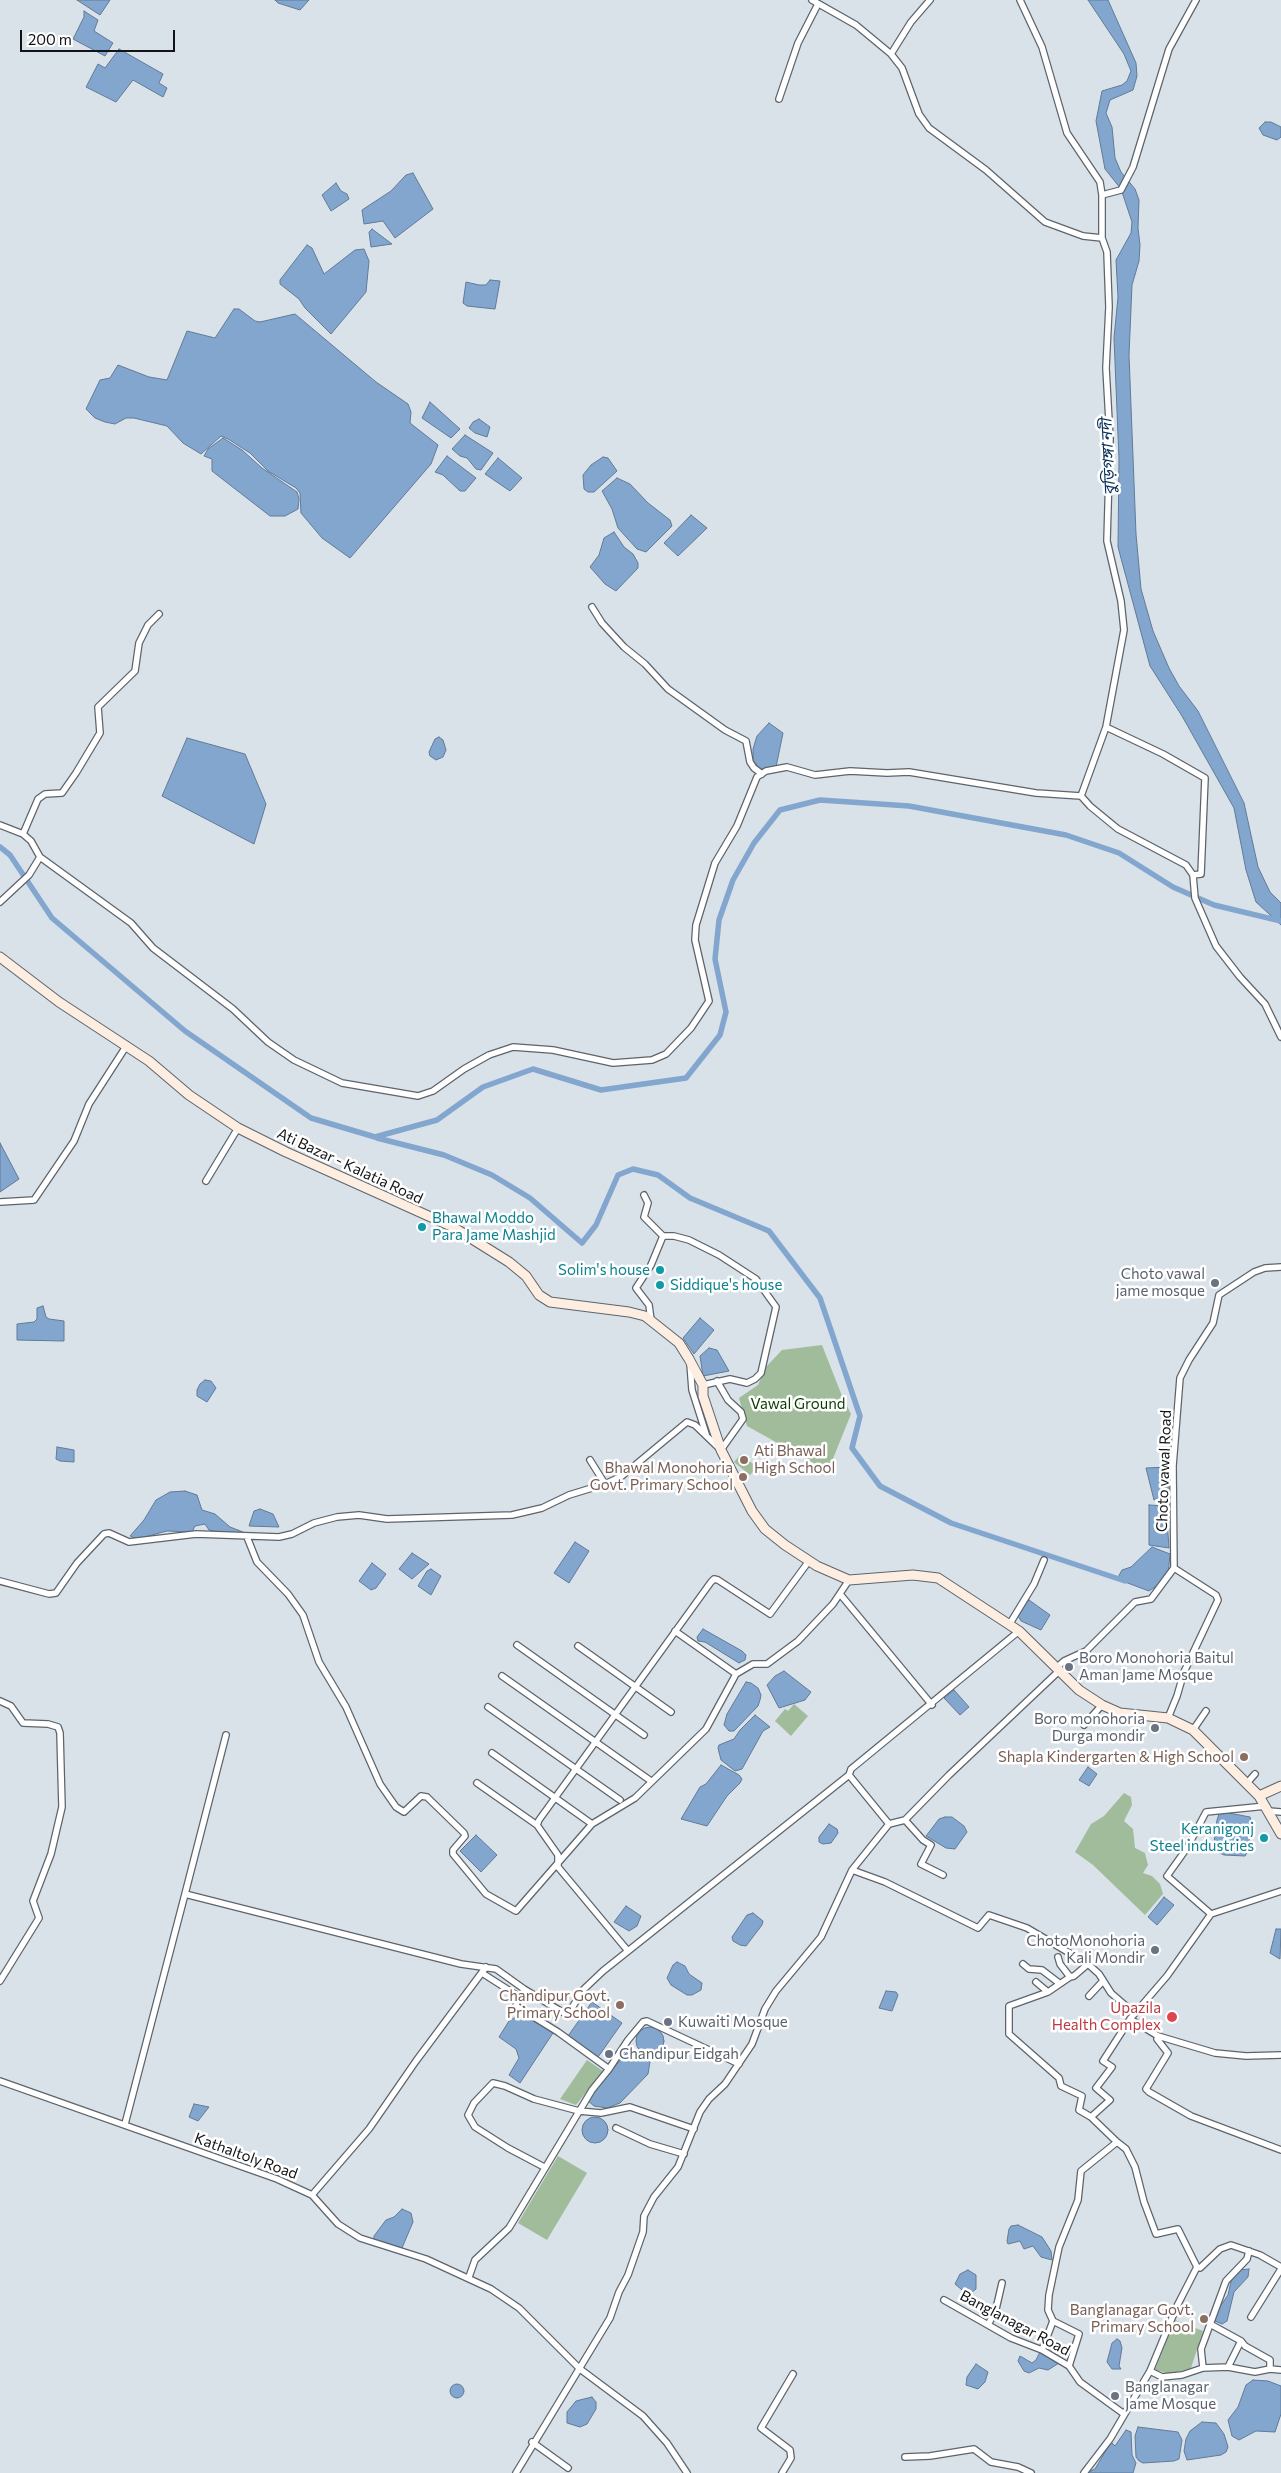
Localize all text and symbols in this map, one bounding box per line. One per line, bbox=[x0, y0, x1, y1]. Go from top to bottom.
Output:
scale bar bbox=[22, 20, 178, 52]
text: 200 m bbox=[28, 30, 72, 48]
water label: বুড়িগঙ্গা নদী bbox=[1096, 418, 1120, 496]
street label: Ati Bazar - Kalatia Road bbox=[274, 1124, 426, 1208]
place label: Bhawal Moddo Para Jame Mashjid bbox=[432, 1209, 556, 1244]
marker: Bhawal Moddo Para Jame Mashjid bbox=[416, 1221, 428, 1233]
place label: Solim's house bbox=[558, 1261, 650, 1279]
marker: Solim's house bbox=[654, 1264, 666, 1276]
place label: Choto vawal jame mosque bbox=[1116, 1265, 1205, 1300]
place label: Siddique's house bbox=[670, 1276, 782, 1294]
marker: Choto vawal jame mosque bbox=[1209, 1277, 1221, 1289]
marker: Siddique's house bbox=[654, 1279, 666, 1291]
park label: Vawal Ground bbox=[751, 1395, 845, 1413]
street label: Choto vawal Road bbox=[1153, 1410, 1175, 1532]
place label: Ati Bhawal High School bbox=[754, 1442, 835, 1477]
marker: Ati Bhawal High School bbox=[738, 1454, 750, 1466]
place label: Bhawal Monohoria Govt. Primary School bbox=[590, 1459, 733, 1494]
marker: Bhawal Monohoria Govt. Primary School bbox=[737, 1471, 749, 1483]
place label: Boro Monohoria Baitul Aman Jame Mosque bbox=[1079, 1649, 1234, 1684]
marker: Boro Monohoria Baitul Aman Jame Mosque bbox=[1063, 1661, 1075, 1673]
place label: Boro monohoria Durga mondir bbox=[1034, 1710, 1145, 1745]
marker: Boro monohoria Durga mondir bbox=[1149, 1722, 1161, 1734]
place label: Shapla Kindergarten & High School bbox=[998, 1748, 1234, 1766]
marker: Shapla Kindergarten & High School bbox=[1238, 1751, 1250, 1763]
place label: Keranigonj Steel industries bbox=[1150, 1820, 1254, 1855]
marker: Keranigonj Steel industries bbox=[1258, 1832, 1270, 1844]
place label: ChotoMonohoria Kali Mondir bbox=[1026, 1932, 1145, 1967]
marker: ChotoMonohoria Kali Mondir bbox=[1149, 1944, 1161, 1956]
place label: Chandipur Govt. Primary School bbox=[499, 1987, 610, 2022]
marker: Chandipur Govt. Primary School bbox=[614, 1999, 626, 2011]
place label: Upazila Health Complex bbox=[1052, 1999, 1161, 2034]
marker: Upazila Health Complex bbox=[1165, 2010, 1179, 2024]
place label: Kuwaiti Mosque bbox=[678, 2013, 788, 2031]
marker: Kuwaiti Mosque bbox=[662, 2016, 674, 2028]
place label: Chandipur Eidgah bbox=[619, 2045, 739, 2063]
marker: Chandipur Eidgah bbox=[603, 2048, 615, 2060]
street label: Kathaltoly Road bbox=[192, 2129, 300, 2183]
street label: Banglanagar Road bbox=[957, 2286, 1073, 2360]
place label: Banglanagar Govt. Primary School bbox=[1070, 2301, 1194, 2336]
marker: Banglanagar Govt. Primary School bbox=[1198, 2313, 1210, 2325]
place label: Banglanagar Jame Mosque bbox=[1125, 2378, 1216, 2413]
marker: Banglanagar Jame Mosque bbox=[1109, 2390, 1121, 2402]

